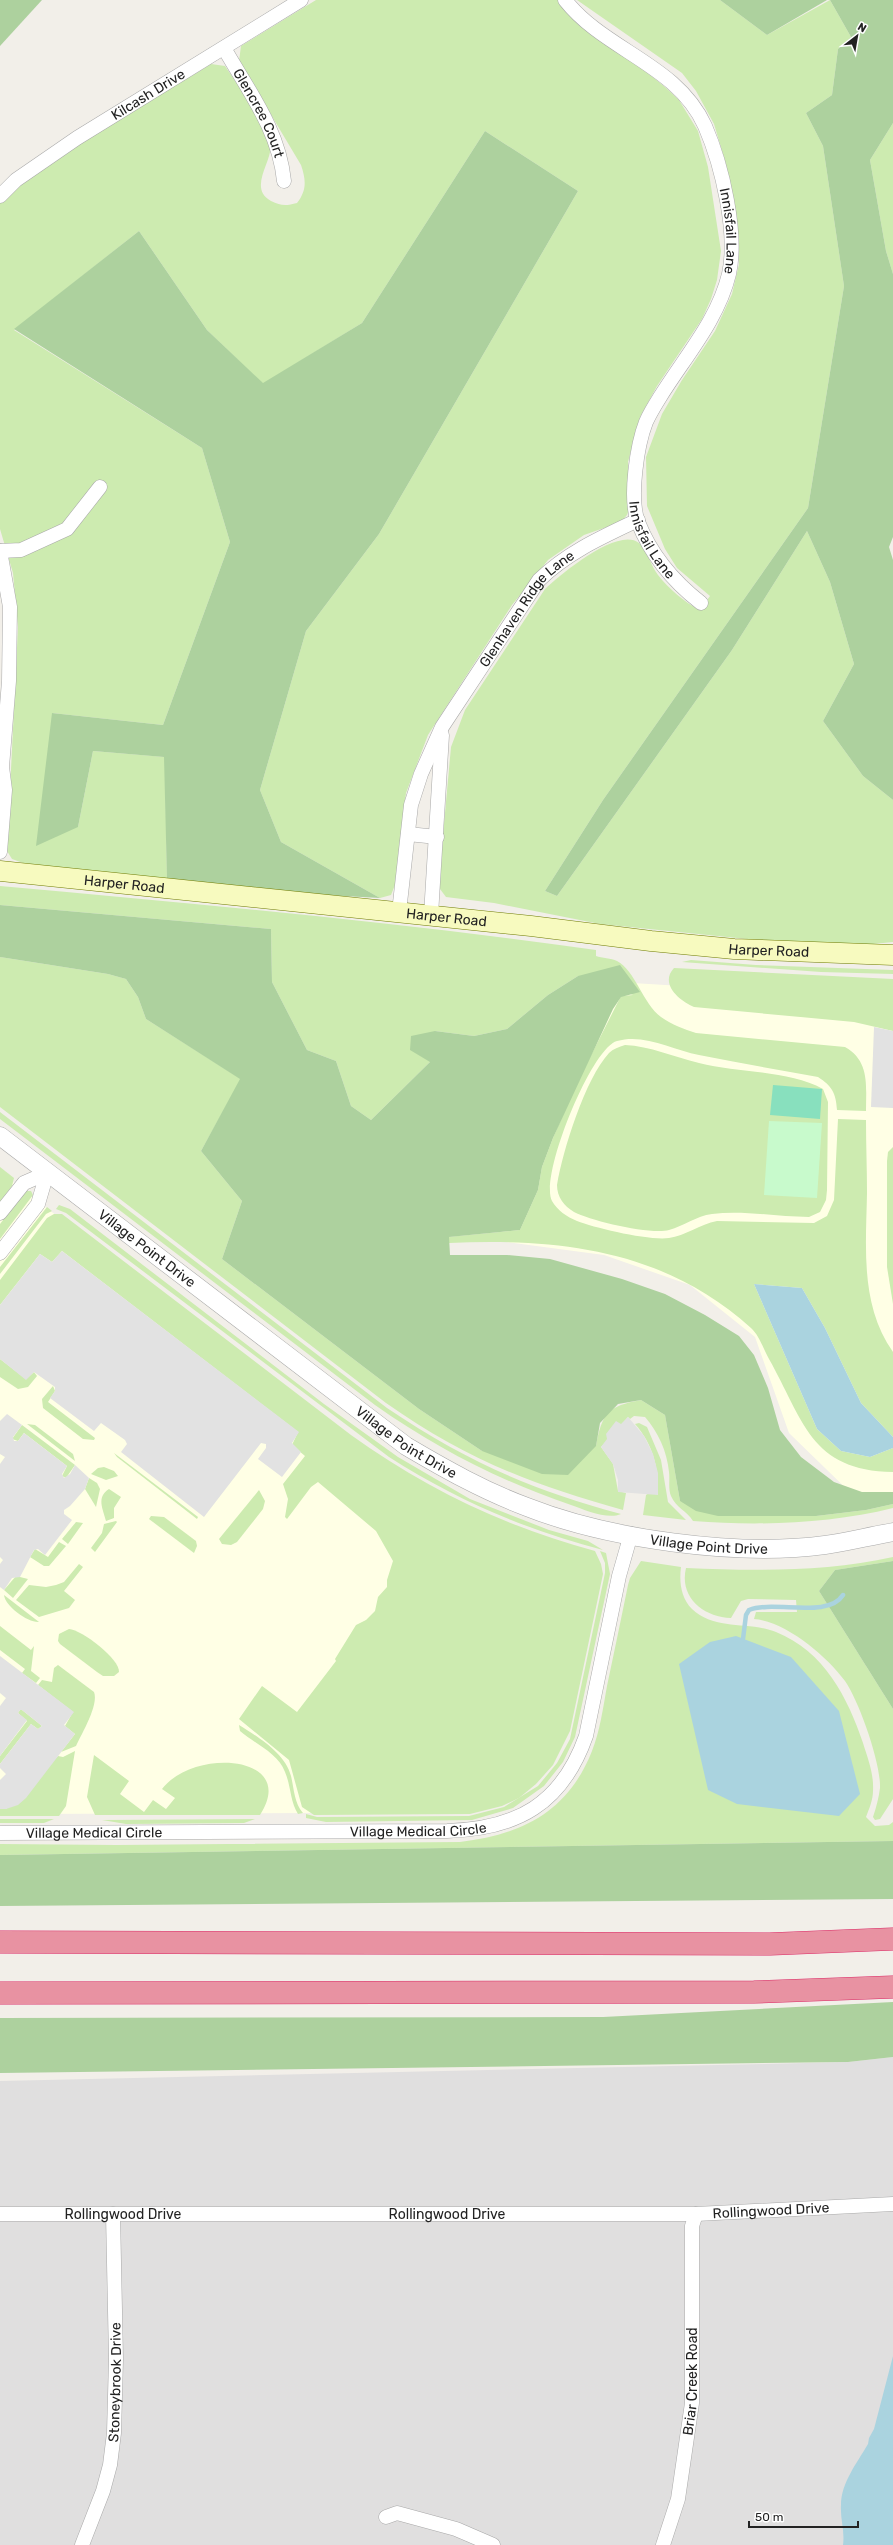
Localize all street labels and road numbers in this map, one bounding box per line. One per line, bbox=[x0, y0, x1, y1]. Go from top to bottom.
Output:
street label: Glencree Court bbox=[229, 65, 288, 160]
street label: Kilcash Drive bbox=[108, 66, 188, 124]
street label: Innisfail Lane bbox=[716, 186, 740, 276]
street label: Innisfail Lane bbox=[625, 500, 678, 583]
street label: Glenhaven Ridge Lane bbox=[476, 547, 578, 670]
street label: Harper Road bbox=[83, 872, 165, 897]
street label: Harper Road bbox=[405, 905, 488, 930]
street label: Harper Road bbox=[728, 940, 810, 961]
street label: Village Point Drive bbox=[95, 1206, 199, 1291]
street label: Village Point Drive bbox=[352, 1403, 460, 1482]
street label: Village Point Drive bbox=[649, 1531, 768, 1558]
street label: Village Medical Circle bbox=[350, 1819, 488, 1840]
street label: Village Medical Circle bbox=[26, 1824, 163, 1842]
street label: Rollingwood Drive bbox=[712, 2199, 830, 2222]
street label: Rollingwood Drive bbox=[65, 2206, 182, 2223]
street label: Rollingwood Drive bbox=[389, 2206, 506, 2223]
street label: Stoneybrook Drive bbox=[105, 2322, 125, 2443]
street label: Briar Creek Road bbox=[679, 2327, 701, 2436]

